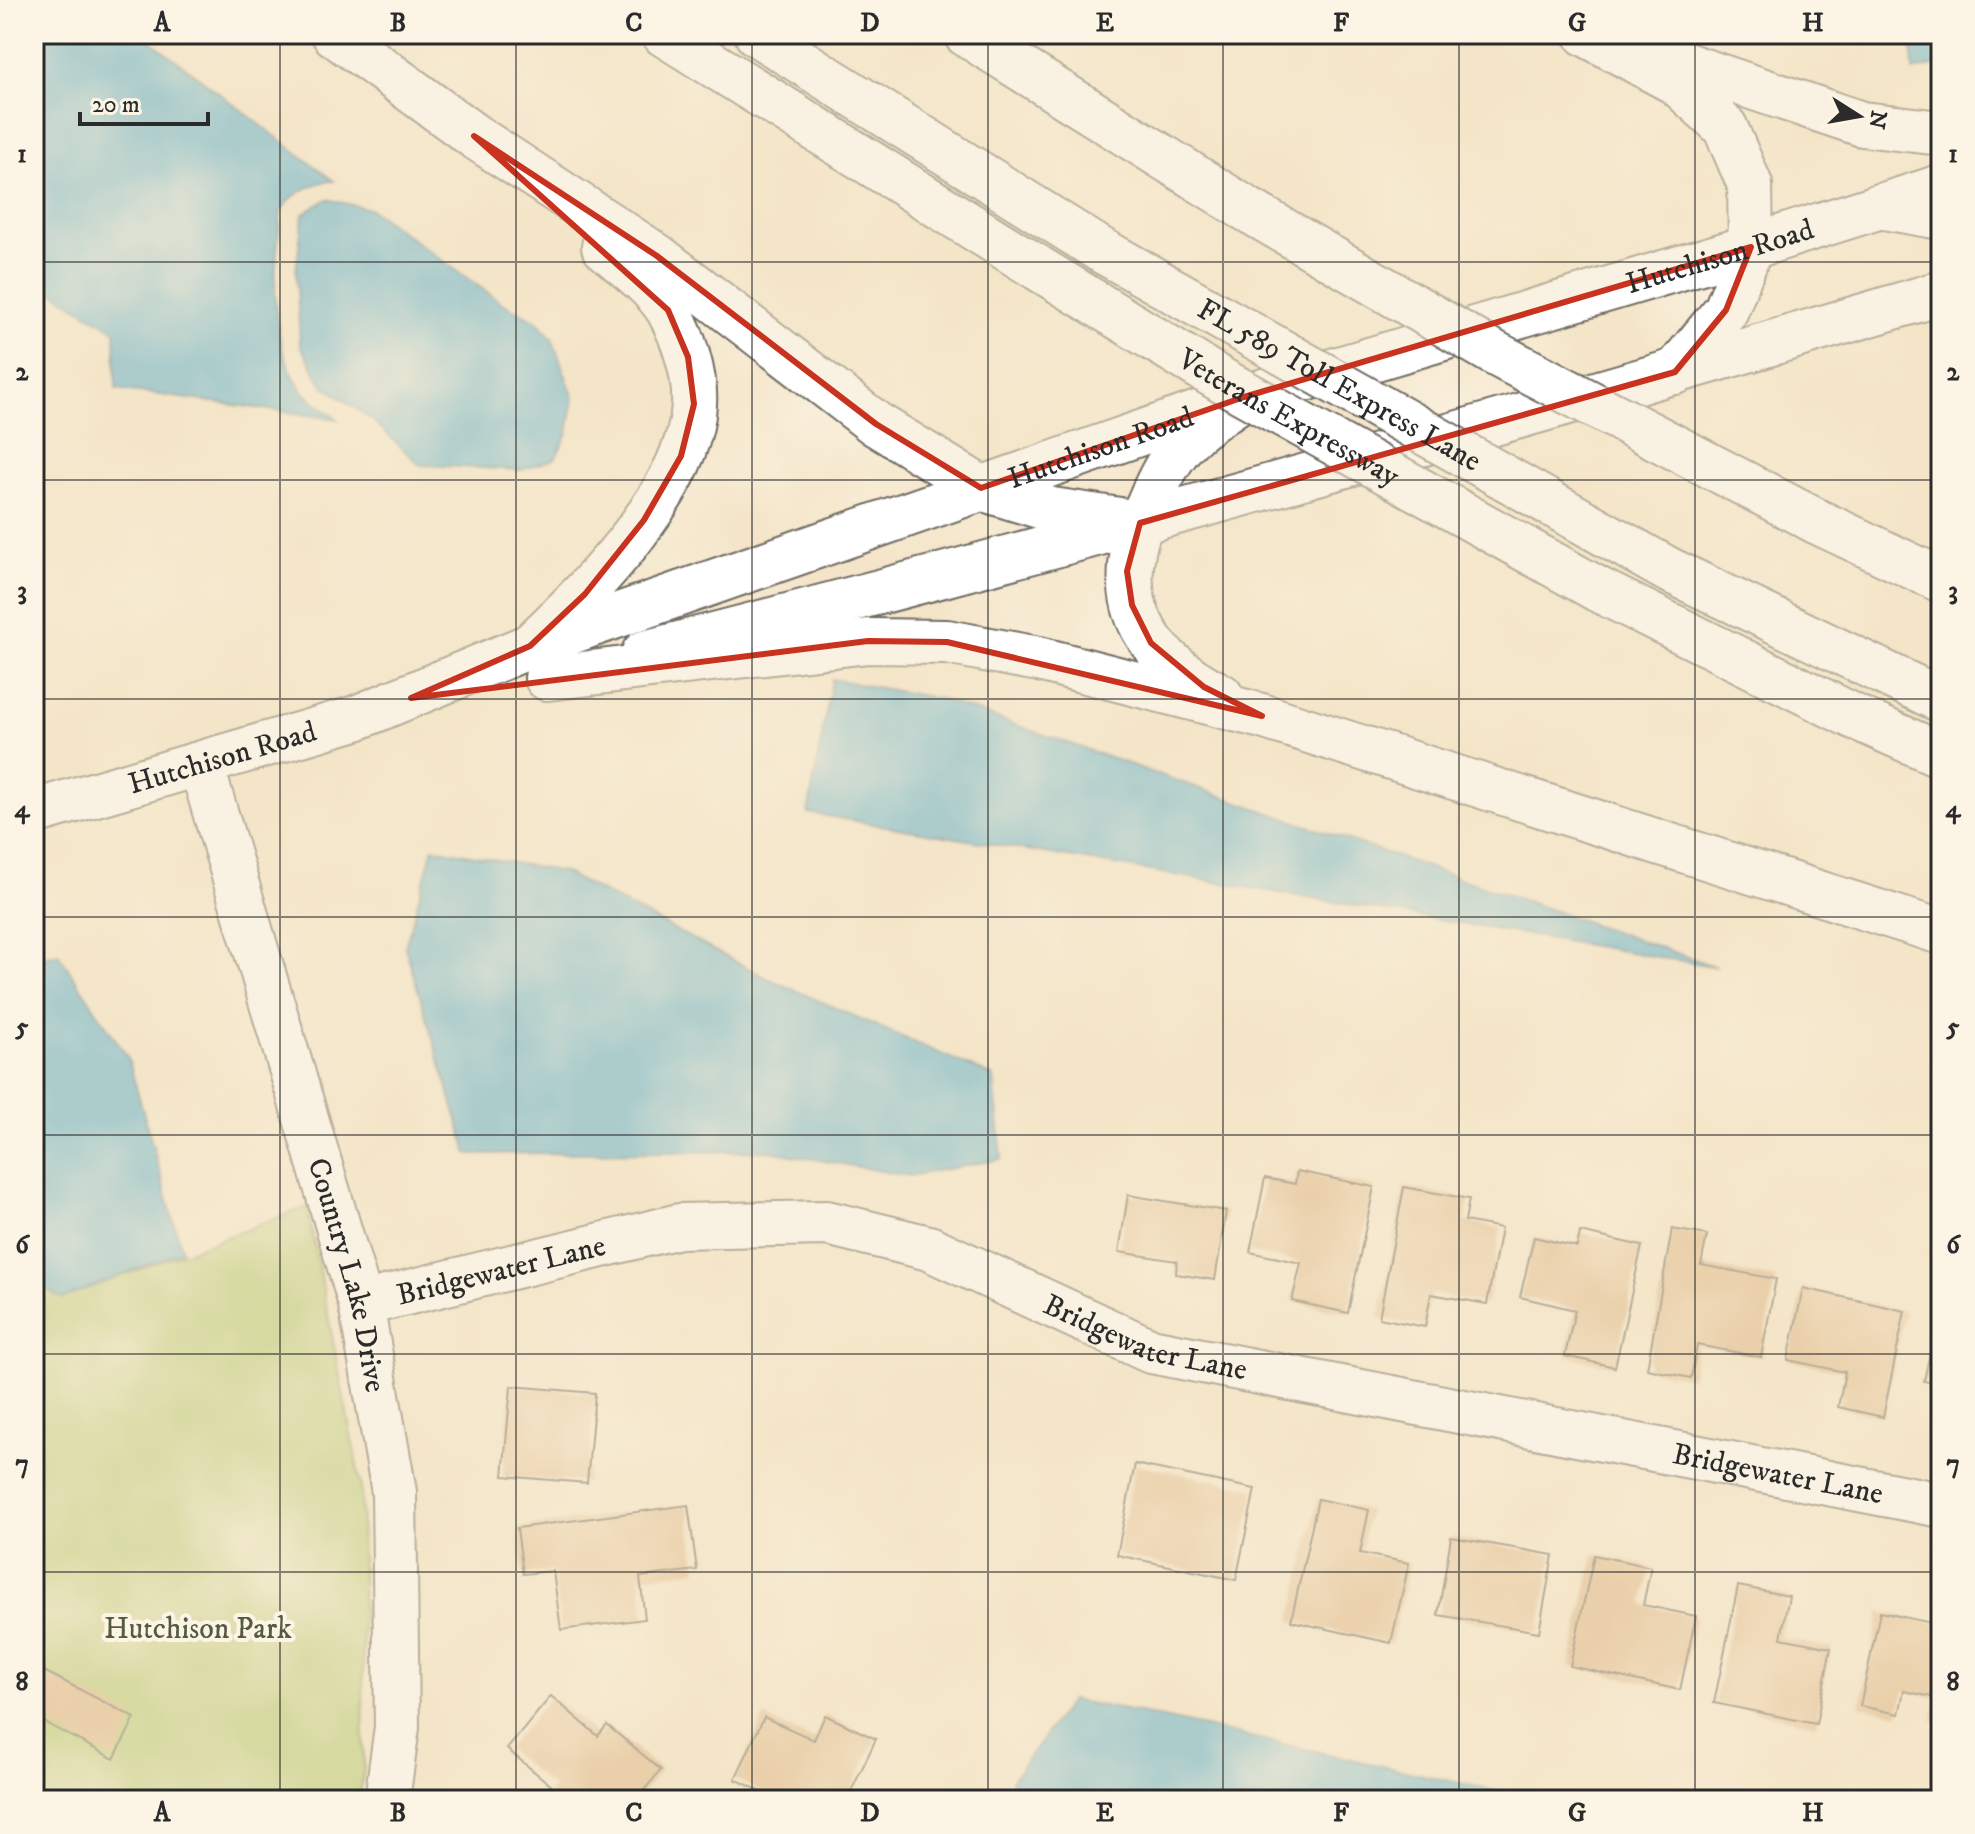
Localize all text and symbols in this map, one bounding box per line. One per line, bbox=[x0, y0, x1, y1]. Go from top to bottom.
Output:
text: A bbox=[153, 7, 172, 40]
text: B bbox=[390, 7, 406, 40]
text: C bbox=[625, 7, 643, 40]
text: D bbox=[860, 7, 880, 40]
text: E bbox=[1096, 7, 1114, 40]
text: F bbox=[1333, 7, 1350, 40]
text: G bbox=[1568, 7, 1586, 40]
text: H bbox=[1802, 7, 1824, 40]
scale bar bbox=[80, 76, 208, 126]
north arrow bbox=[1819, 76, 1899, 156]
text: 20 m bbox=[92, 90, 140, 120]
text: N bbox=[1862, 108, 1892, 131]
text: 1 bbox=[17, 138, 27, 171]
text: 1 bbox=[1948, 138, 1958, 171]
street label: Hutchison Road bbox=[1622, 211, 1818, 303]
street label: FL 589 Toll Express Lane bbox=[1191, 291, 1487, 480]
street label: Veterans Expressway bbox=[1170, 340, 1406, 496]
text: 2 bbox=[16, 356, 30, 389]
text: 2 bbox=[1947, 356, 1961, 389]
street label: Hutchison Road bbox=[1003, 399, 1199, 498]
text: 3 bbox=[17, 575, 27, 608]
text: 3 bbox=[1948, 575, 1958, 608]
street label: Hutchison Road bbox=[124, 714, 321, 803]
text: 4 bbox=[15, 793, 31, 826]
text: 4 bbox=[1946, 793, 1962, 826]
text: 5 bbox=[15, 1011, 29, 1044]
text: 5 bbox=[1946, 1011, 1960, 1044]
street label: Country Lake Drive bbox=[299, 1154, 393, 1395]
street label: Bridgewater Lane bbox=[393, 1228, 609, 1315]
text: 6 bbox=[15, 1229, 30, 1262]
text: 6 bbox=[1946, 1229, 1961, 1262]
street label: Bridgewater Lane bbox=[1037, 1287, 1250, 1389]
street label: Bridgewater Lane bbox=[1669, 1436, 1886, 1513]
text: 7 bbox=[15, 1448, 29, 1481]
text: 7 bbox=[1946, 1448, 1960, 1481]
park label: Hutchison Park bbox=[104, 1611, 292, 1648]
text: 8 bbox=[15, 1666, 29, 1699]
text: 8 bbox=[1946, 1666, 1960, 1699]
text: A bbox=[153, 1797, 172, 1830]
text: B bbox=[390, 1797, 406, 1830]
text: C bbox=[625, 1797, 643, 1830]
text: D bbox=[860, 1797, 880, 1830]
text: E bbox=[1096, 1797, 1114, 1830]
text: F bbox=[1333, 1797, 1350, 1830]
text: G bbox=[1568, 1797, 1586, 1830]
text: H bbox=[1802, 1797, 1824, 1830]

